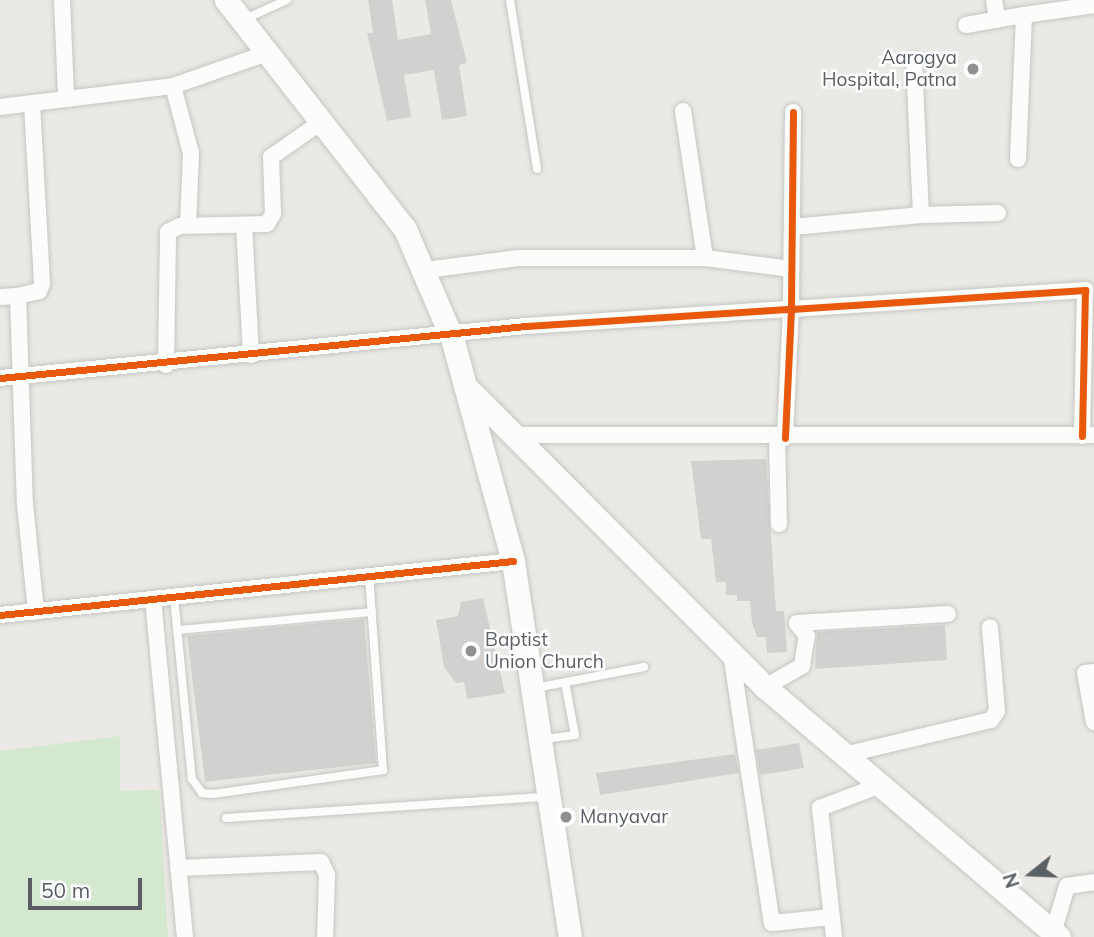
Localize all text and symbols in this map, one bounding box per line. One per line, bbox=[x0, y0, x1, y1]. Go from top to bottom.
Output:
place label: Aarogya Hospital, Patna bbox=[822, 47, 957, 91]
marker: Aarogya Hospital, Patna bbox=[963, 59, 983, 79]
place label: Baptist Union Church bbox=[485, 629, 604, 673]
marker: Baptist Union Church bbox=[463, 643, 479, 659]
place label: Manyavar bbox=[580, 806, 668, 828]
marker: Manyavar bbox=[558, 809, 574, 825]
north arrow bbox=[996, 839, 1066, 909]
scale bar bbox=[32, 864, 145, 908]
text: N bbox=[997, 870, 1025, 891]
text: 50 m bbox=[41, 877, 90, 903]

